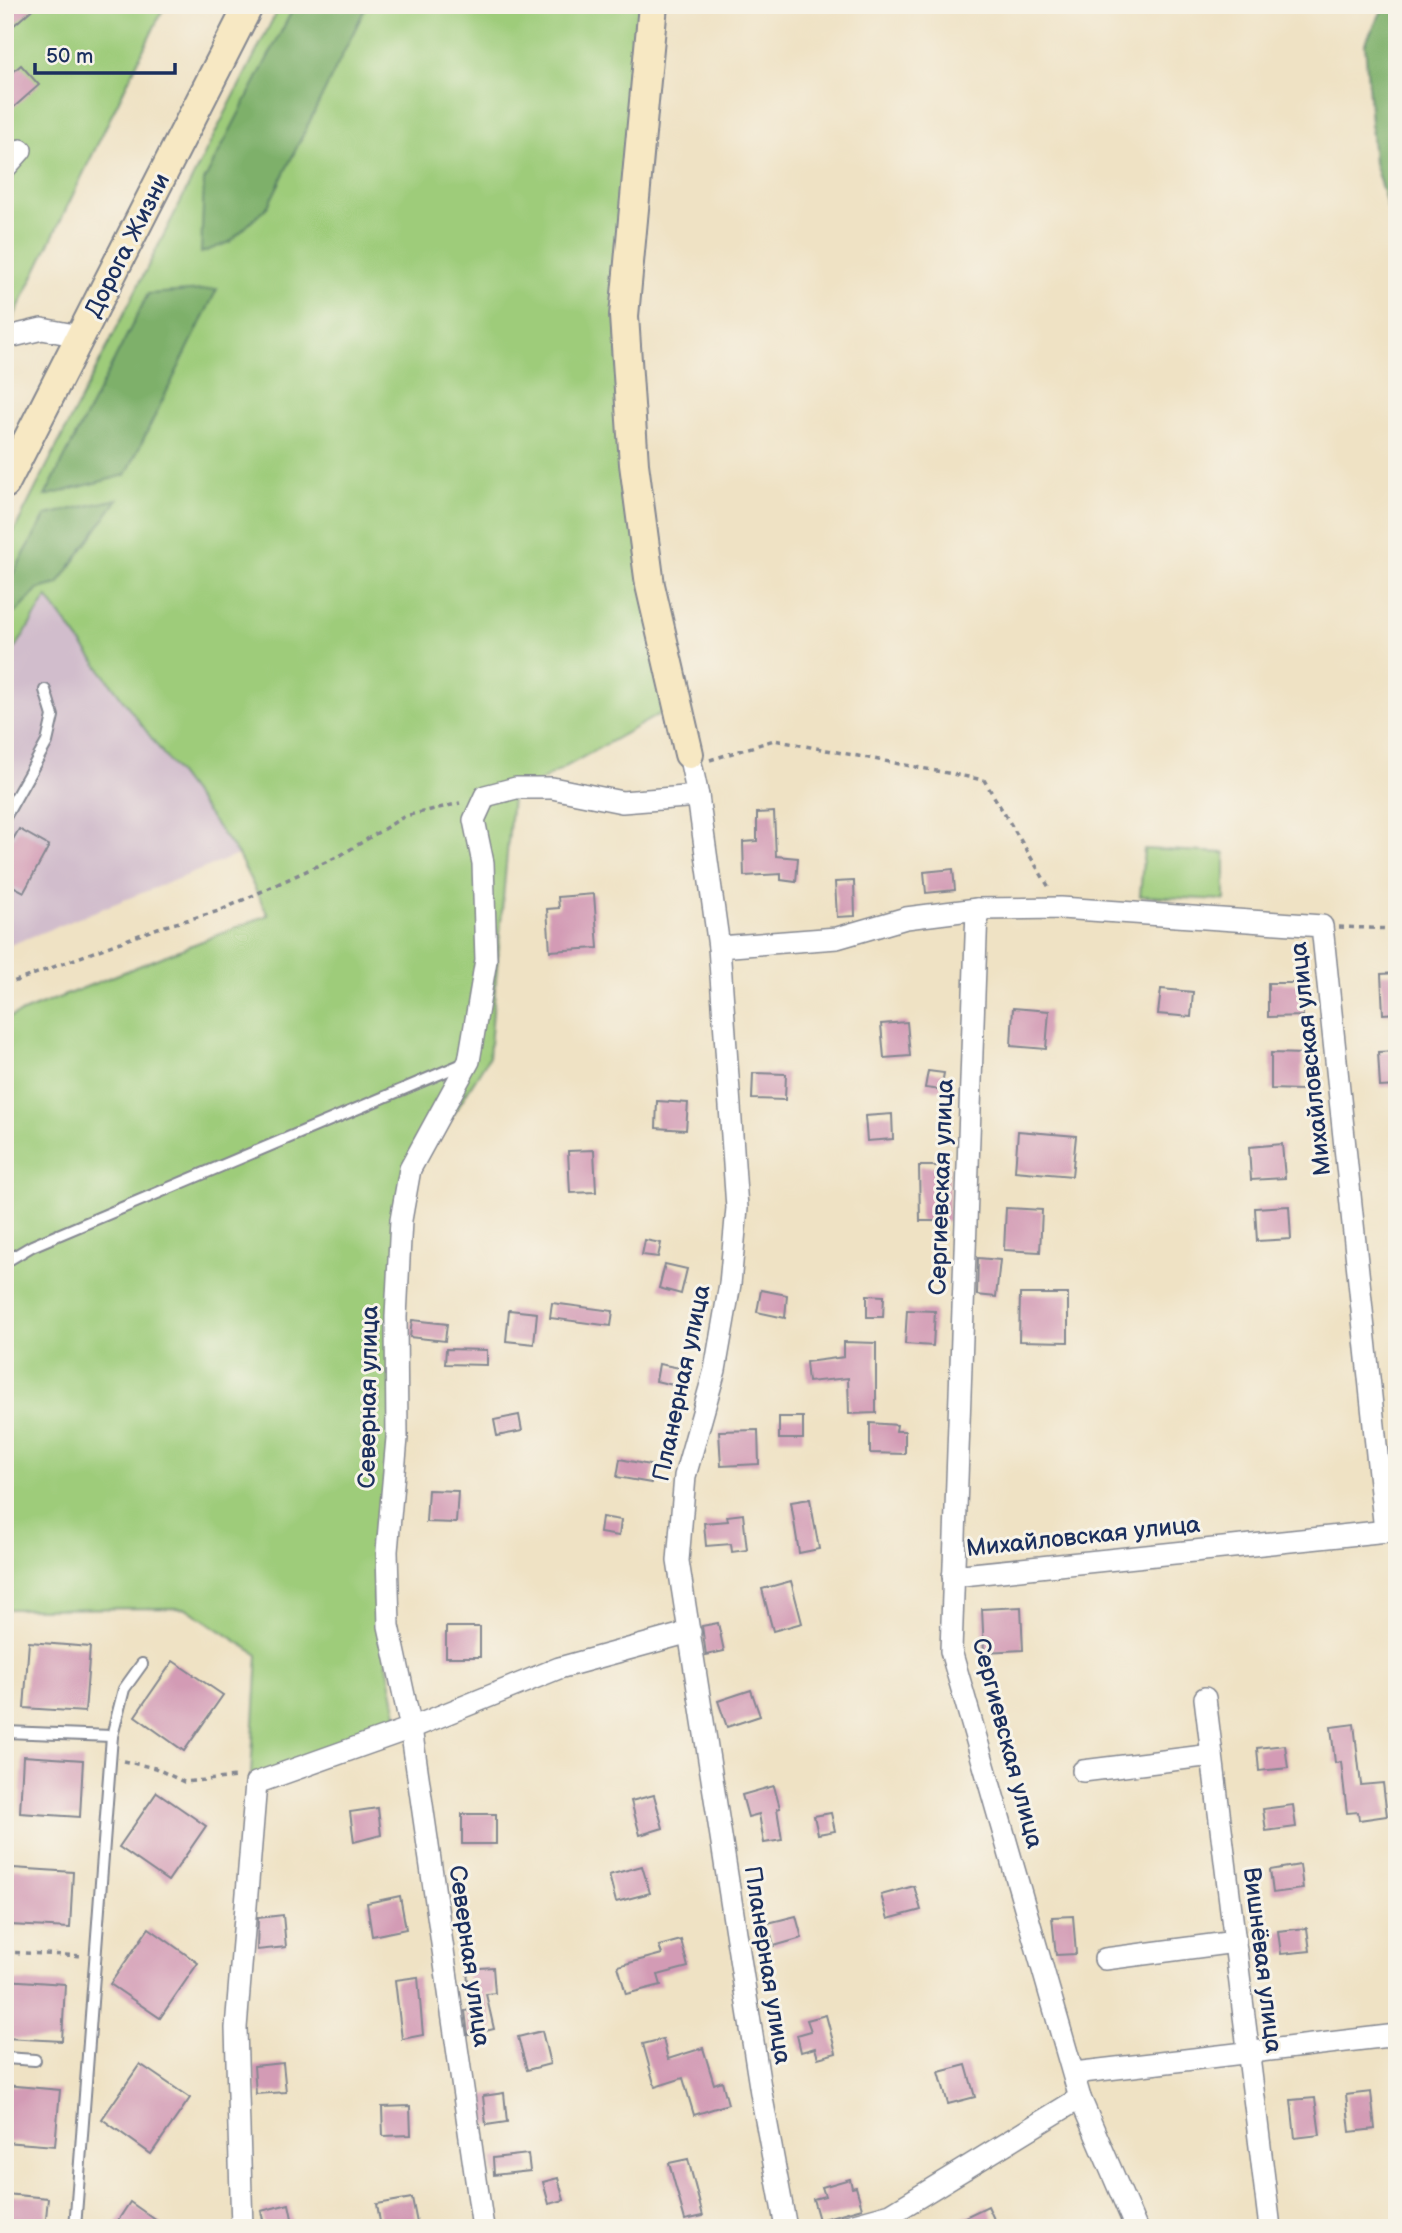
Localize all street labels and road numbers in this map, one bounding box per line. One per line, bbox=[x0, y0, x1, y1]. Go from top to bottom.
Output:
street label: Дорога Жизни bbox=[79, 168, 176, 322]
street label: Михайловская улица bbox=[1284, 940, 1337, 1177]
street label: Сергиевская улица bbox=[923, 1078, 960, 1296]
street label: Планерная улица bbox=[646, 1282, 716, 1484]
street label: Северная улица bbox=[352, 1305, 385, 1489]
street label: Михайловская улица bbox=[965, 1510, 1202, 1563]
street label: Сергиевская улица bbox=[966, 1635, 1050, 1851]
street label: Северная улица bbox=[442, 1863, 497, 2049]
street label: Планерная улица bbox=[738, 1864, 797, 2066]
street label: Вишнёвая улица bbox=[1237, 1866, 1288, 2055]

